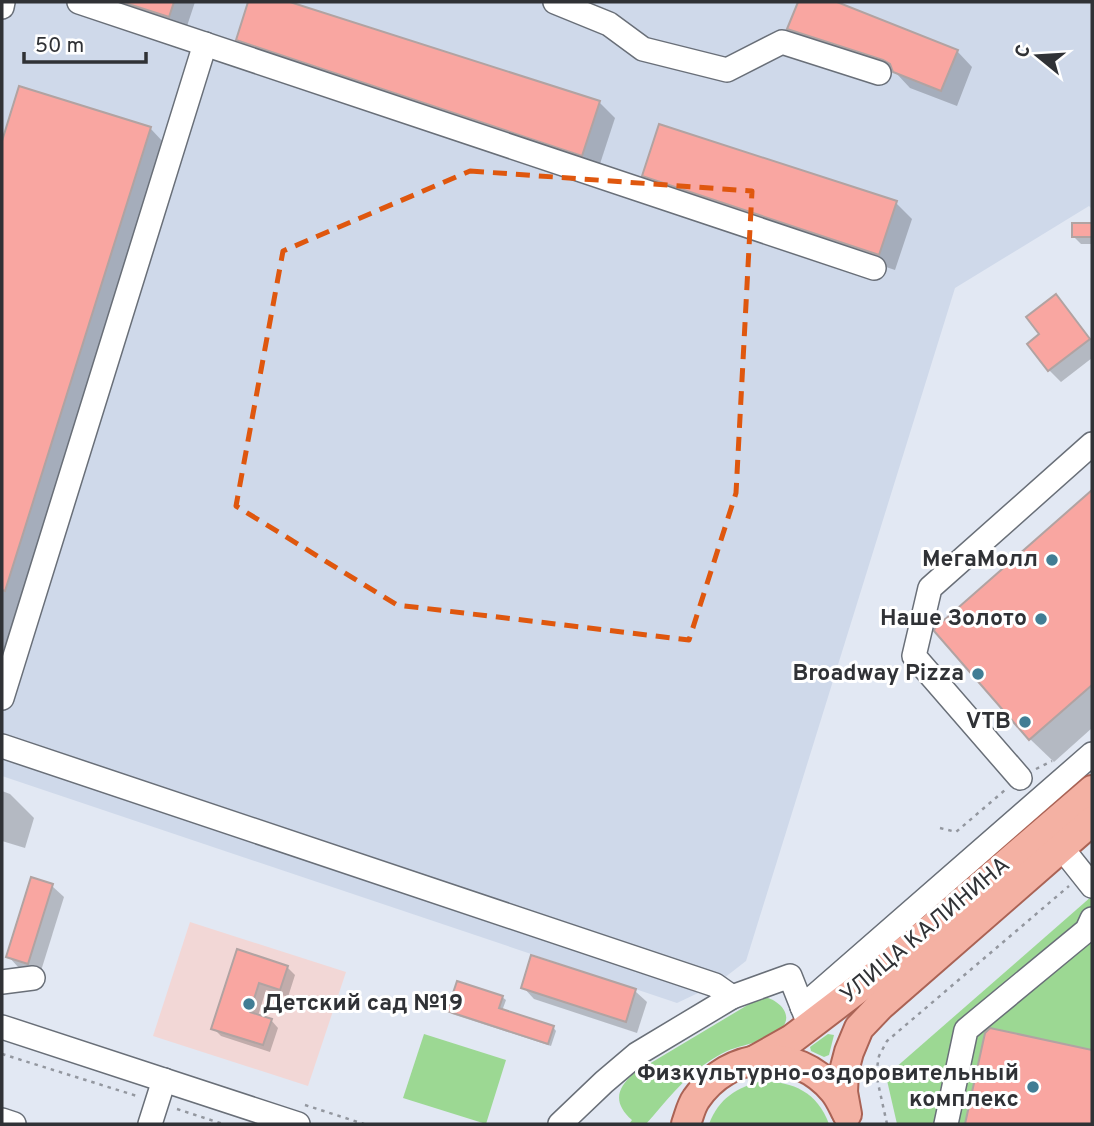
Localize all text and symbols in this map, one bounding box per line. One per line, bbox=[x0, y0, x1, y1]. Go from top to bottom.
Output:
scale bar bbox=[24, 21, 147, 65]
north arrow bbox=[1003, 21, 1073, 91]
text: 50 m bbox=[35, 33, 84, 60]
text: С bbox=[1010, 42, 1037, 61]
place label: МегаМолл bbox=[922, 546, 1038, 575]
marker: МегаМолл bbox=[1044, 552, 1060, 568]
place label: Наше Золото bbox=[880, 605, 1027, 634]
marker: Наше Золото bbox=[1033, 611, 1049, 627]
place label: Broadway Pizza bbox=[792, 660, 964, 689]
marker: Broadway Pizza bbox=[970, 666, 986, 682]
place label: VTB bbox=[966, 708, 1011, 737]
marker: VTB bbox=[1017, 714, 1033, 730]
street label: УЛИЦА КАЛИНИНА bbox=[835, 851, 1017, 1011]
place label: Детский сад №19 bbox=[263, 990, 463, 1019]
marker: Детский сад №19 bbox=[241, 996, 257, 1012]
place label: Физкультурно-оздоровительный комплекс bbox=[637, 1060, 1019, 1115]
marker: Физкультурно-оздоровительный комплекс bbox=[1025, 1079, 1041, 1095]

